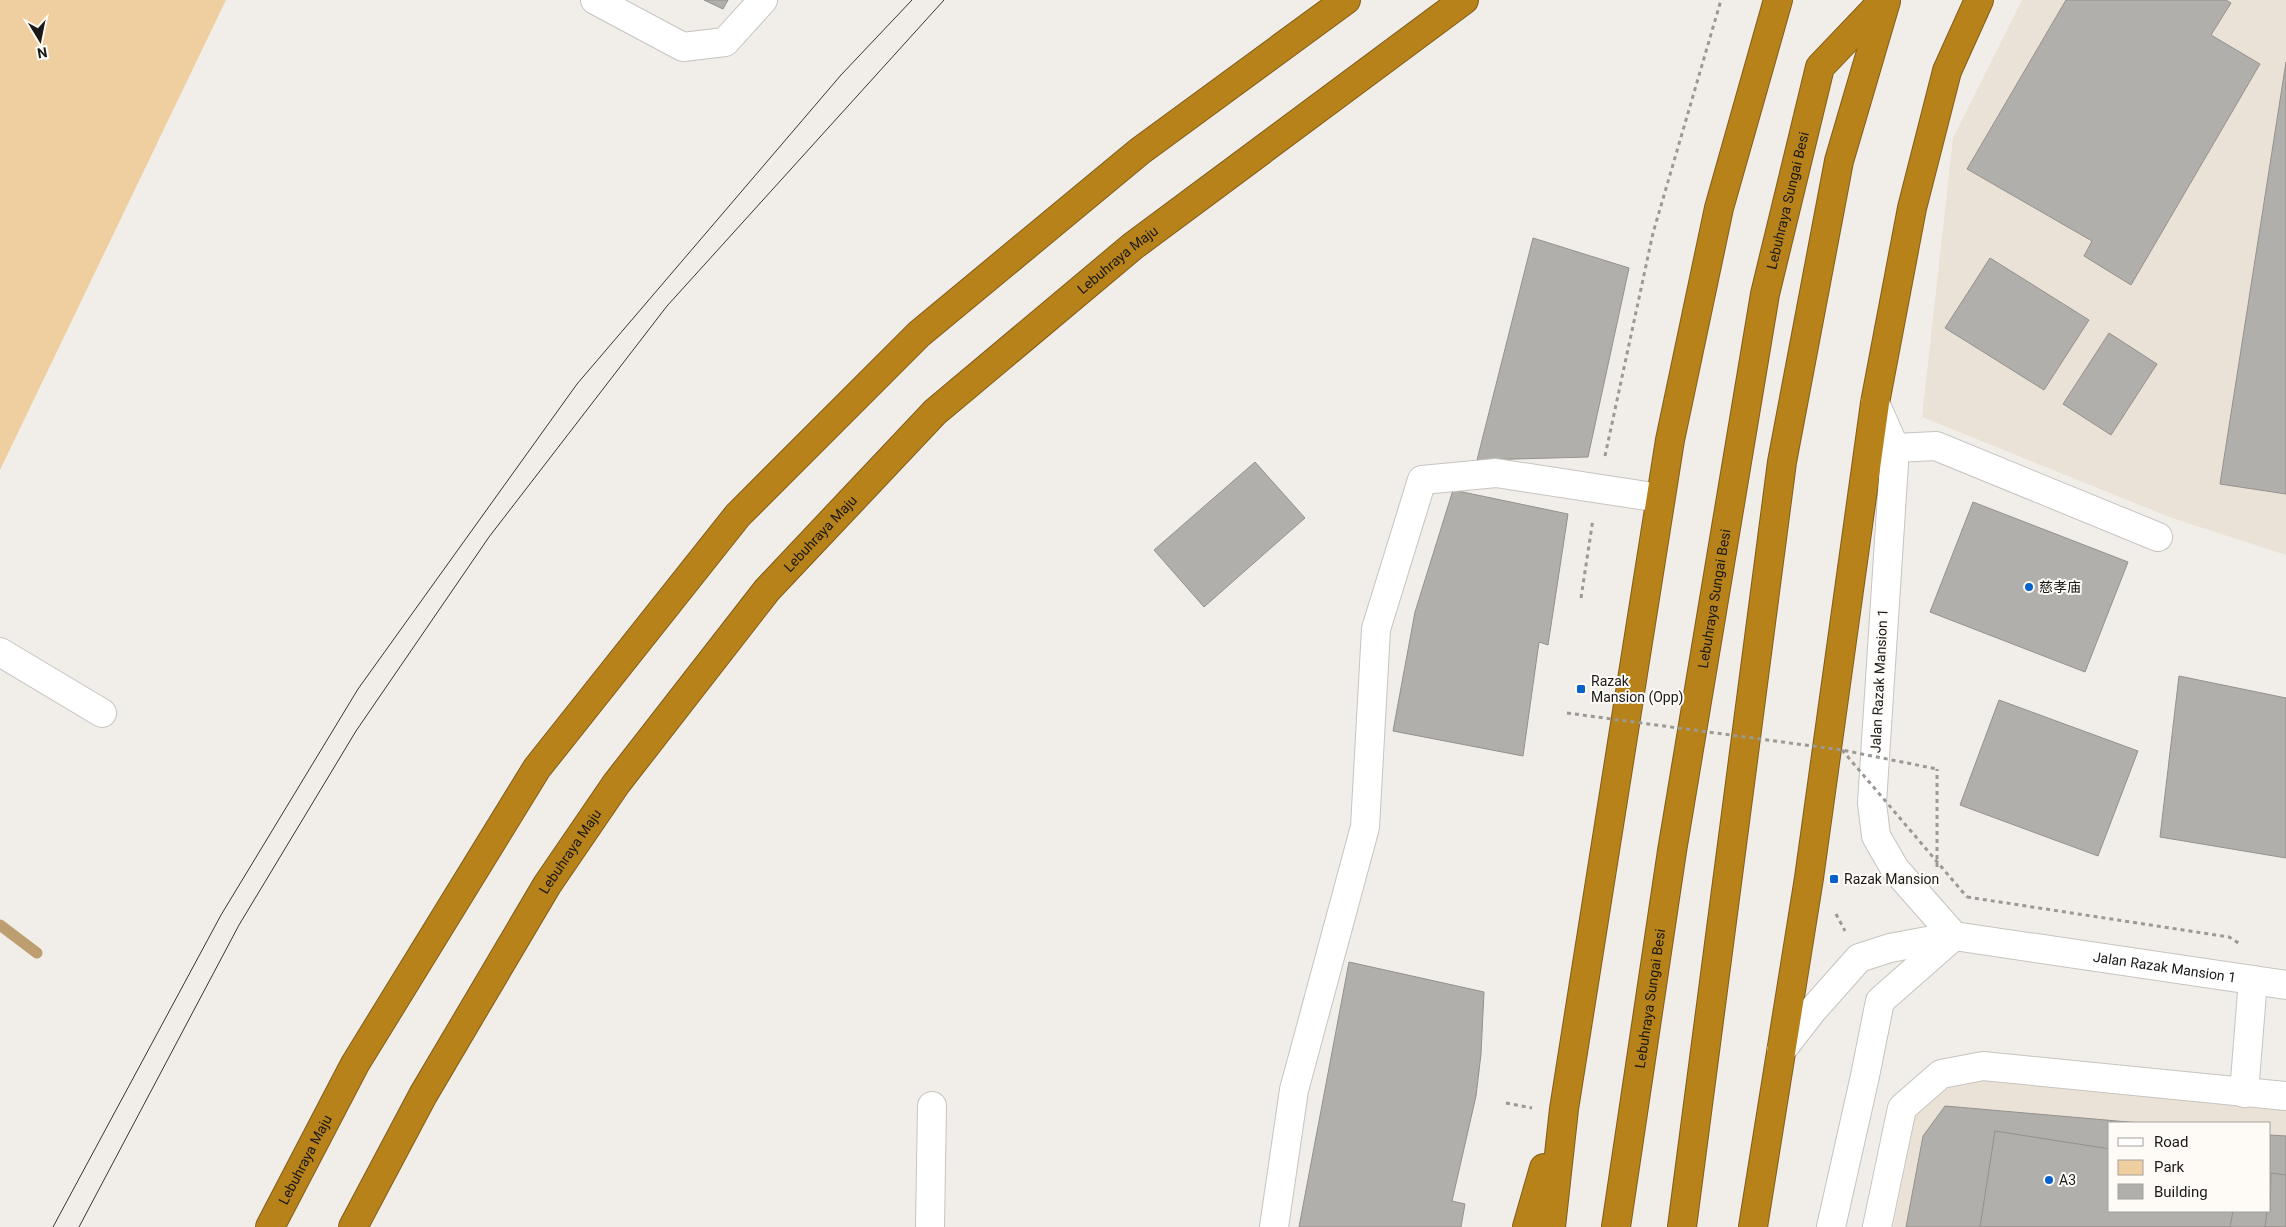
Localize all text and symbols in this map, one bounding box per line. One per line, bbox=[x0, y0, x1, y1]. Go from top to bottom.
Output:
north arrow bbox=[15, 15, 65, 65]
text: N bbox=[36, 44, 49, 62]
street label: Lebuhraya Sungai Besi bbox=[1763, 130, 1812, 271]
street label: Lebuhraya Maju bbox=[1074, 222, 1161, 297]
street label: Lebuhraya Maju bbox=[780, 492, 860, 575]
street label: Lebuhraya Sungai Besi bbox=[1695, 528, 1734, 669]
place label: 慈孝庙 bbox=[2039, 579, 2081, 595]
marker: 慈孝庙 bbox=[2023, 581, 2035, 593]
street label: Jalan Razak Mansion 1 bbox=[1867, 609, 1891, 753]
place label: Razak Mansion (Opp) bbox=[1591, 673, 1683, 706]
marker: Razak Mansion (Opp) bbox=[1575, 683, 1587, 695]
street label: Lebuhraya Maju bbox=[536, 806, 604, 897]
place label: Razak Mansion bbox=[1844, 871, 1939, 887]
marker: Razak Mansion bbox=[1828, 873, 1840, 885]
street label: Lebuhraya Sungai Besi bbox=[1632, 928, 1668, 1069]
street label: Jalan Razak Mansion 1 bbox=[2092, 949, 2237, 986]
street label: Lebuhraya Maju bbox=[275, 1112, 335, 1207]
legend bbox=[2108, 1122, 2271, 1212]
text: Road bbox=[2154, 1133, 2188, 1151]
text: Park bbox=[2154, 1158, 2185, 1176]
place label: A3 bbox=[2059, 1172, 2076, 1188]
marker: A3 bbox=[2043, 1174, 2055, 1186]
text: Building bbox=[2154, 1183, 2208, 1201]

